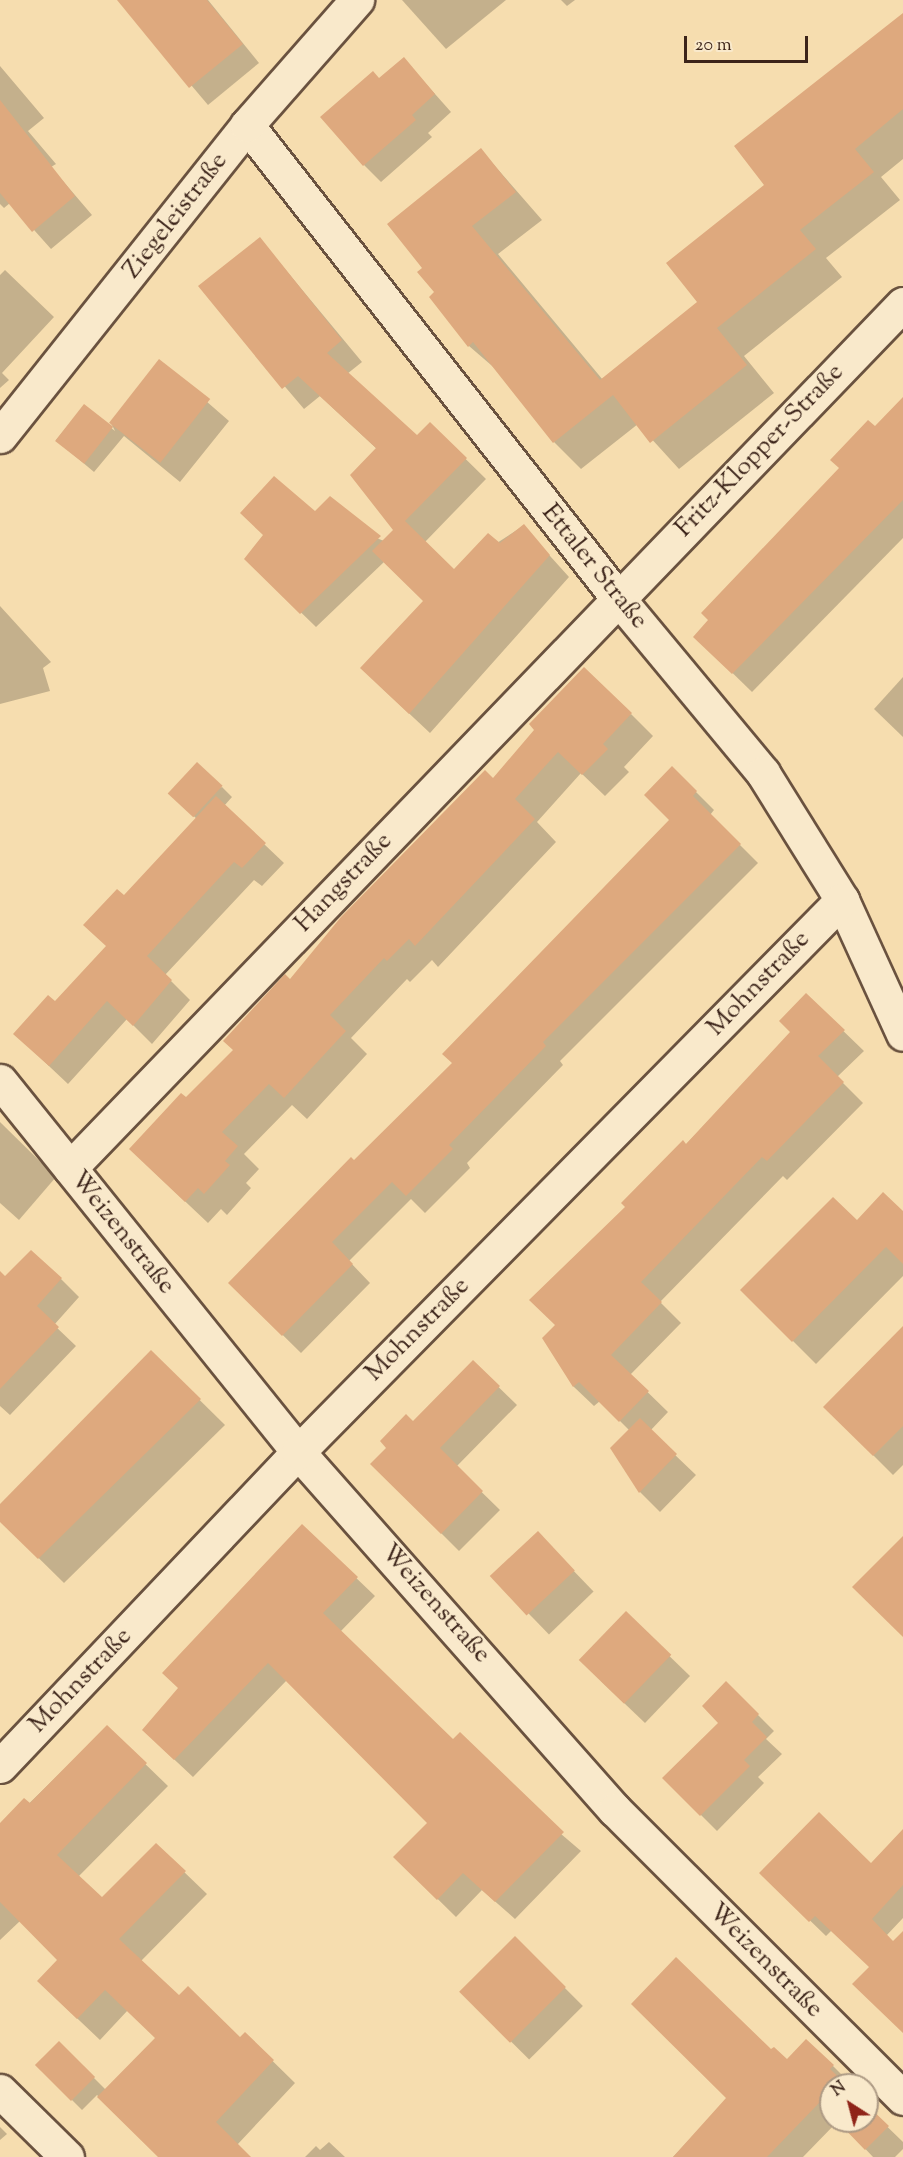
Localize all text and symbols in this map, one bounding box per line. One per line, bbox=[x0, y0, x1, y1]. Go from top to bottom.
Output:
scale bar bbox=[687, 24, 812, 62]
text: 20 m bbox=[695, 33, 732, 59]
street label: Ziegeleistraße bbox=[117, 147, 235, 285]
street label: Fritz-Klopper-Straße bbox=[669, 358, 851, 544]
street label: Ettaler Straße bbox=[534, 498, 654, 636]
street label: Hangstraße bbox=[289, 826, 399, 940]
street label: Mohnstraße bbox=[701, 925, 817, 1043]
street label: Weizenstraße bbox=[63, 1165, 181, 1301]
street label: Mohnstraße bbox=[359, 1271, 477, 1389]
street label: Weizenstraße bbox=[373, 1538, 497, 1670]
street label: Mohnstraße bbox=[23, 1622, 139, 1740]
street label: Weizenstraße bbox=[701, 1897, 829, 2025]
north arrow bbox=[819, 2073, 879, 2133]
text: N bbox=[827, 2077, 851, 2103]

